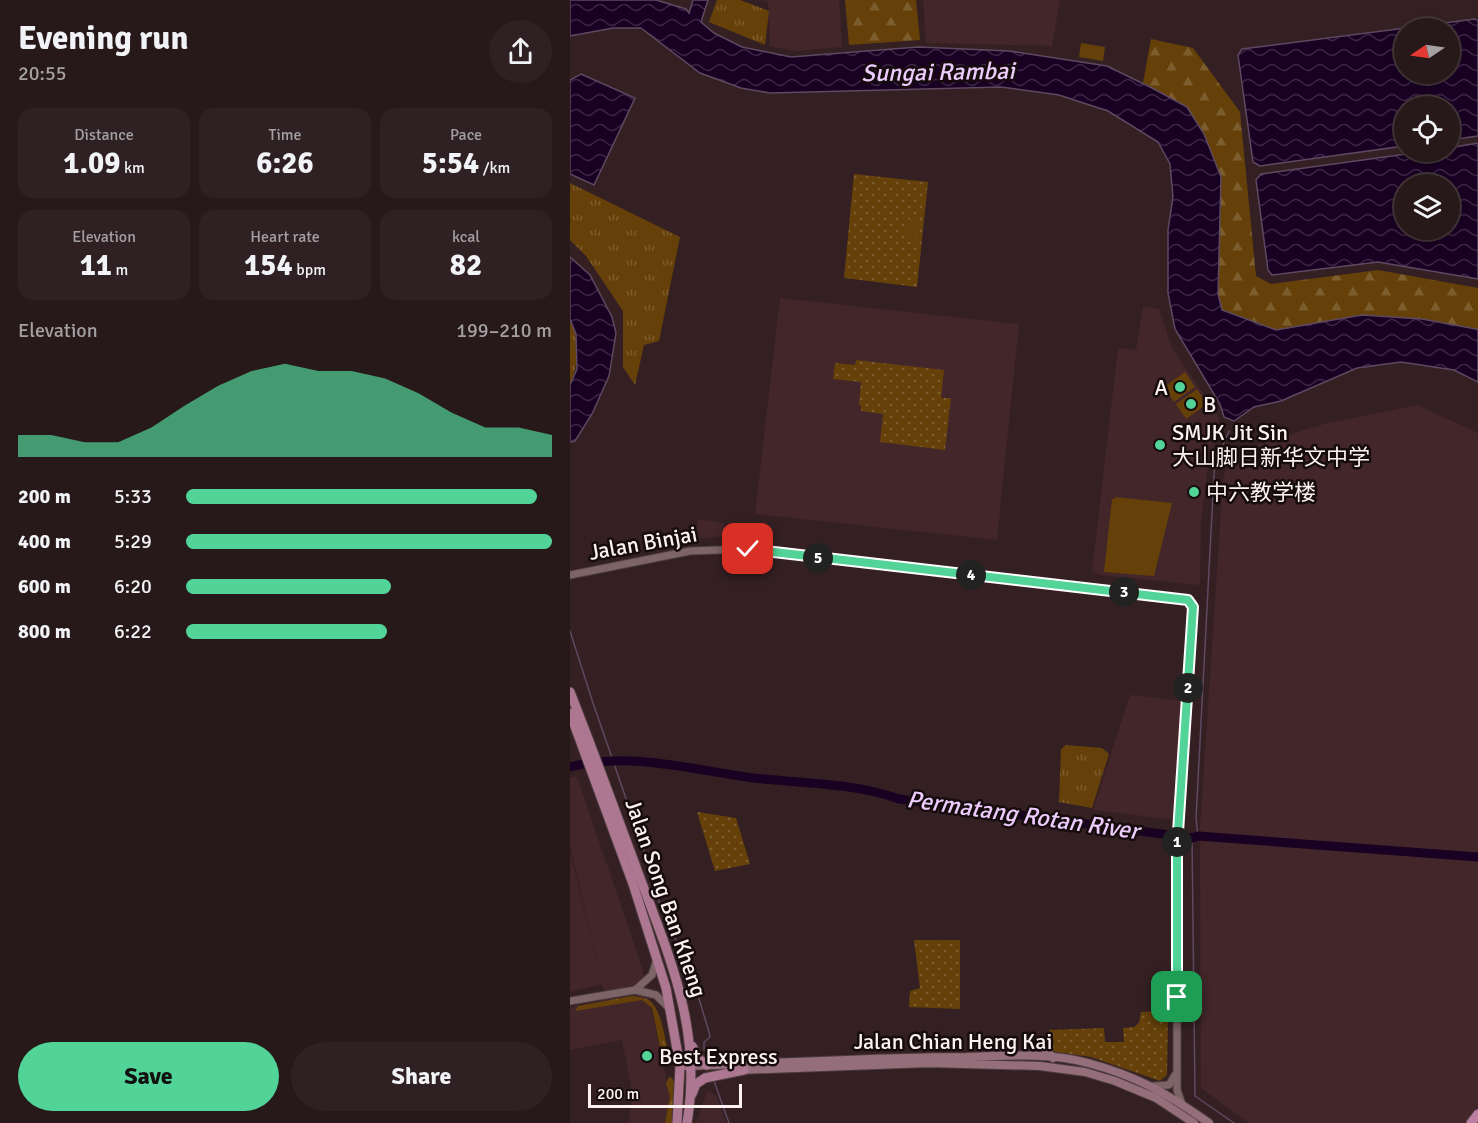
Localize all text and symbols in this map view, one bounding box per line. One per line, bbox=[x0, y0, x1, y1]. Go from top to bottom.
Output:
text: Evening run bbox=[18, 18, 188, 59]
north arrow bbox=[1394, 18, 1460, 84]
map controls bbox=[1394, 18, 1460, 240]
button: share bbox=[489, 20, 552, 83]
water label: Sungai Rambai bbox=[861, 56, 1017, 88]
text: 20:55 bbox=[18, 61, 67, 86]
button: locate bbox=[1394, 96, 1460, 162]
text: Distance bbox=[74, 125, 134, 145]
text: Time bbox=[269, 125, 301, 145]
text: Pace bbox=[450, 125, 482, 145]
text: 1.09 bbox=[63, 145, 120, 182]
text: 6:26 bbox=[256, 145, 314, 182]
text: 5:54 bbox=[422, 145, 479, 182]
text: km bbox=[120, 158, 145, 178]
text: /km bbox=[479, 158, 510, 178]
button: layers bbox=[1394, 174, 1460, 240]
text: Elevation bbox=[72, 227, 136, 247]
text: Heart rate bbox=[250, 227, 320, 247]
text: kcal bbox=[452, 227, 480, 247]
text: 11 bbox=[80, 247, 112, 284]
text: 154 bbox=[244, 247, 293, 284]
text: 82 bbox=[450, 247, 482, 284]
text: m bbox=[112, 260, 128, 280]
text: bpm bbox=[293, 260, 326, 280]
text: Elevation bbox=[18, 318, 98, 343]
text: 199–210 m bbox=[456, 318, 552, 343]
place label: A bbox=[1155, 374, 1169, 401]
marker: A bbox=[1173, 380, 1187, 394]
place label: B bbox=[1203, 391, 1216, 418]
marker: B bbox=[1184, 397, 1198, 411]
place label: SMJK Jit Sin 大山脚日新华文中学 bbox=[1172, 419, 1370, 471]
marker: SMJK Jit Sin 大山脚日新华文中学 bbox=[1153, 438, 1167, 452]
place label: 中六教学楼 bbox=[1206, 479, 1316, 506]
text: 200 m bbox=[18, 484, 71, 509]
text: 5:33 bbox=[114, 484, 152, 509]
marker: 中六教学楼 bbox=[1187, 485, 1201, 499]
street label: Jalan Binjai bbox=[587, 520, 699, 566]
pin bbox=[722, 523, 773, 574]
text: 400 m bbox=[18, 529, 71, 554]
text: 5:29 bbox=[114, 529, 152, 554]
icon: check bbox=[731, 532, 764, 565]
pin: 5 bbox=[803, 543, 833, 573]
text: 5 bbox=[814, 548, 822, 568]
pin: 4 bbox=[956, 560, 986, 590]
text: 4 bbox=[967, 565, 975, 585]
text: 600 m bbox=[18, 574, 71, 599]
text: 6:20 bbox=[114, 574, 152, 599]
pin: 3 bbox=[1109, 577, 1139, 607]
text: 3 bbox=[1120, 582, 1128, 602]
text: 800 m bbox=[18, 619, 71, 644]
text: 6:22 bbox=[114, 619, 152, 644]
pin: 2 bbox=[1173, 673, 1203, 703]
text: 2 bbox=[1184, 678, 1192, 698]
water label: Permatang Rotan River bbox=[905, 784, 1144, 847]
street label: Jalan Song Ban Kheng bbox=[619, 795, 713, 1001]
pin: 1 bbox=[1162, 827, 1192, 857]
text: 1 bbox=[1173, 832, 1181, 852]
pin bbox=[1151, 971, 1202, 1022]
icon: arrive bbox=[1160, 980, 1193, 1013]
street label: Jalan Chian Heng Kai bbox=[854, 1028, 1052, 1055]
button: Save bbox=[18, 1042, 279, 1111]
button: Share bbox=[291, 1042, 552, 1111]
place label: Best Express bbox=[659, 1043, 778, 1070]
marker: Best Express bbox=[640, 1049, 654, 1063]
scale bar bbox=[588, 1081, 742, 1108]
text: 200 m bbox=[597, 1084, 639, 1104]

